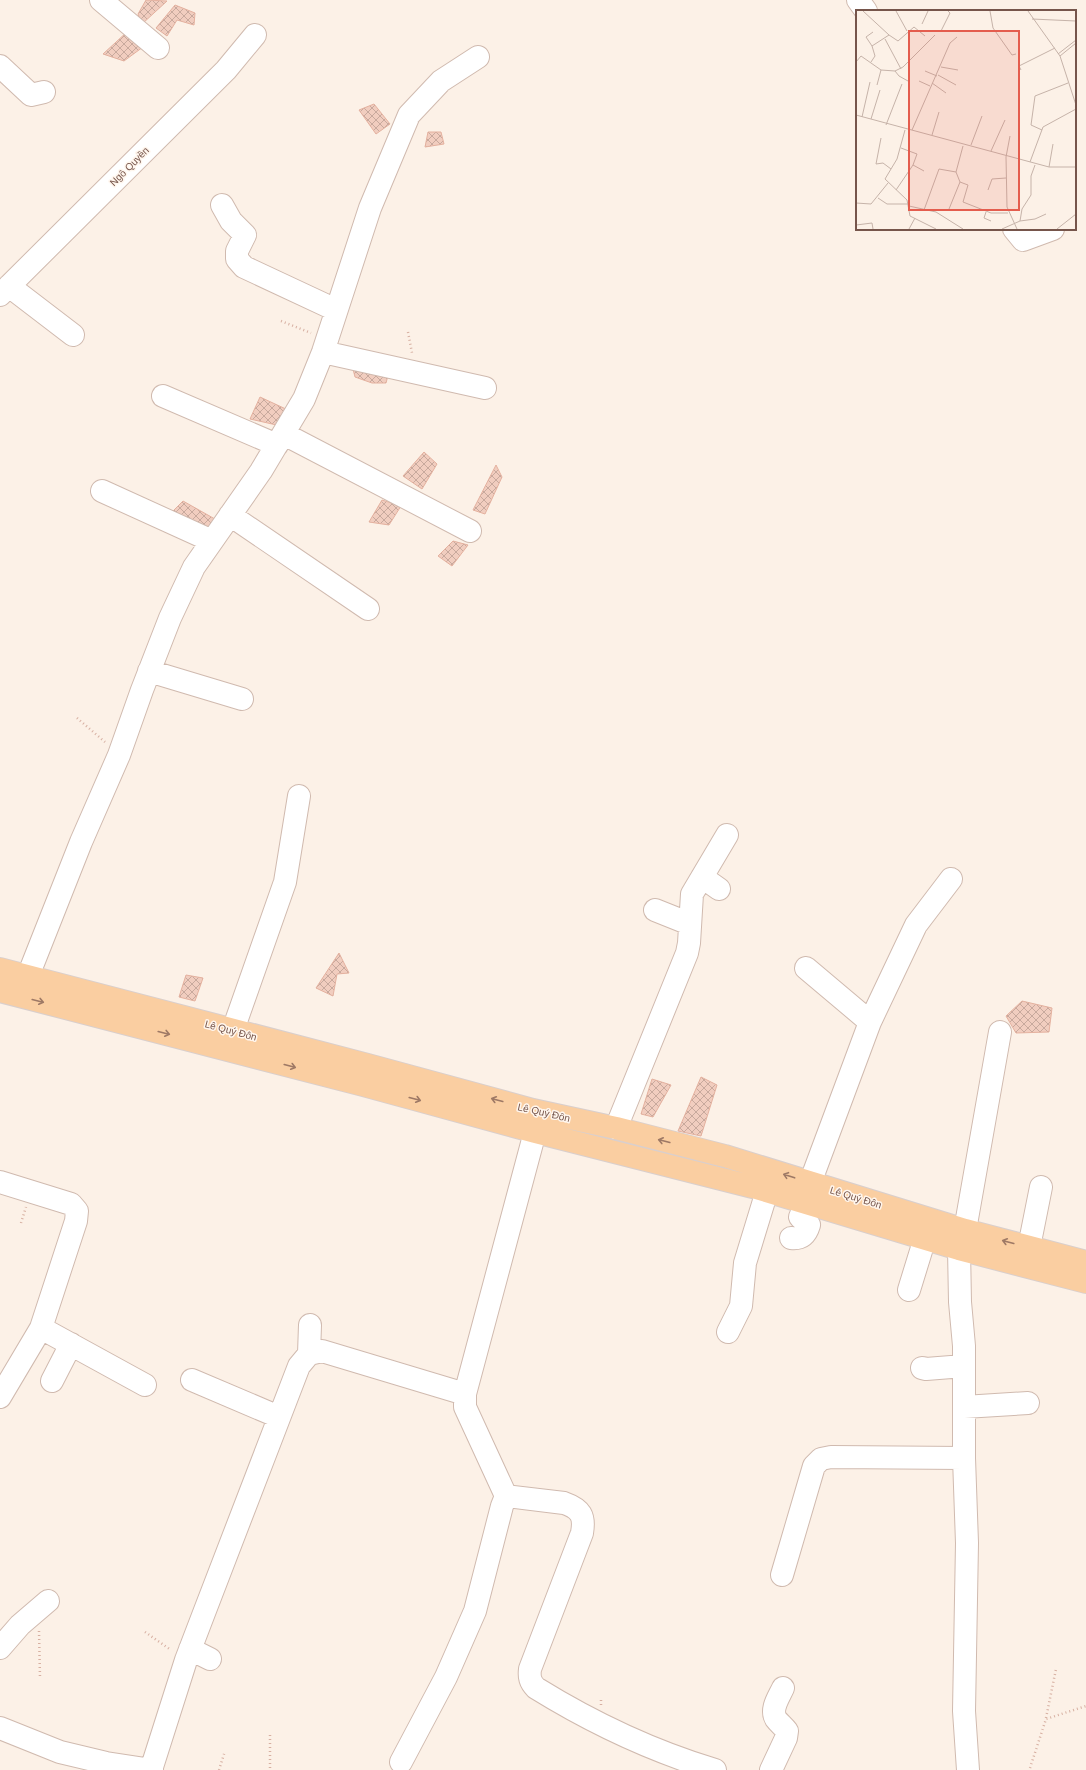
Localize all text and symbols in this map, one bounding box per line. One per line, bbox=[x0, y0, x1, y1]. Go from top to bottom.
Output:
inset map bbox=[856, 10, 1076, 230]
street label: Ngô Quyền bbox=[108, 145, 151, 188]
one-way arrow bbox=[31, 998, 44, 1005]
street label: Lê Quý Đôn bbox=[204, 1018, 258, 1043]
one-way arrow bbox=[157, 1030, 170, 1038]
one-way arrow bbox=[283, 1063, 296, 1070]
one-way arrow bbox=[408, 1096, 421, 1103]
one-way arrow bbox=[491, 1096, 504, 1103]
street label: Lê Quý Đôn bbox=[517, 1101, 571, 1124]
one-way arrow bbox=[658, 1136, 671, 1144]
one-way arrow bbox=[783, 1172, 796, 1179]
street label: Lê Quý Đôn bbox=[829, 1184, 883, 1211]
one-way arrow bbox=[1001, 1237, 1014, 1245]

